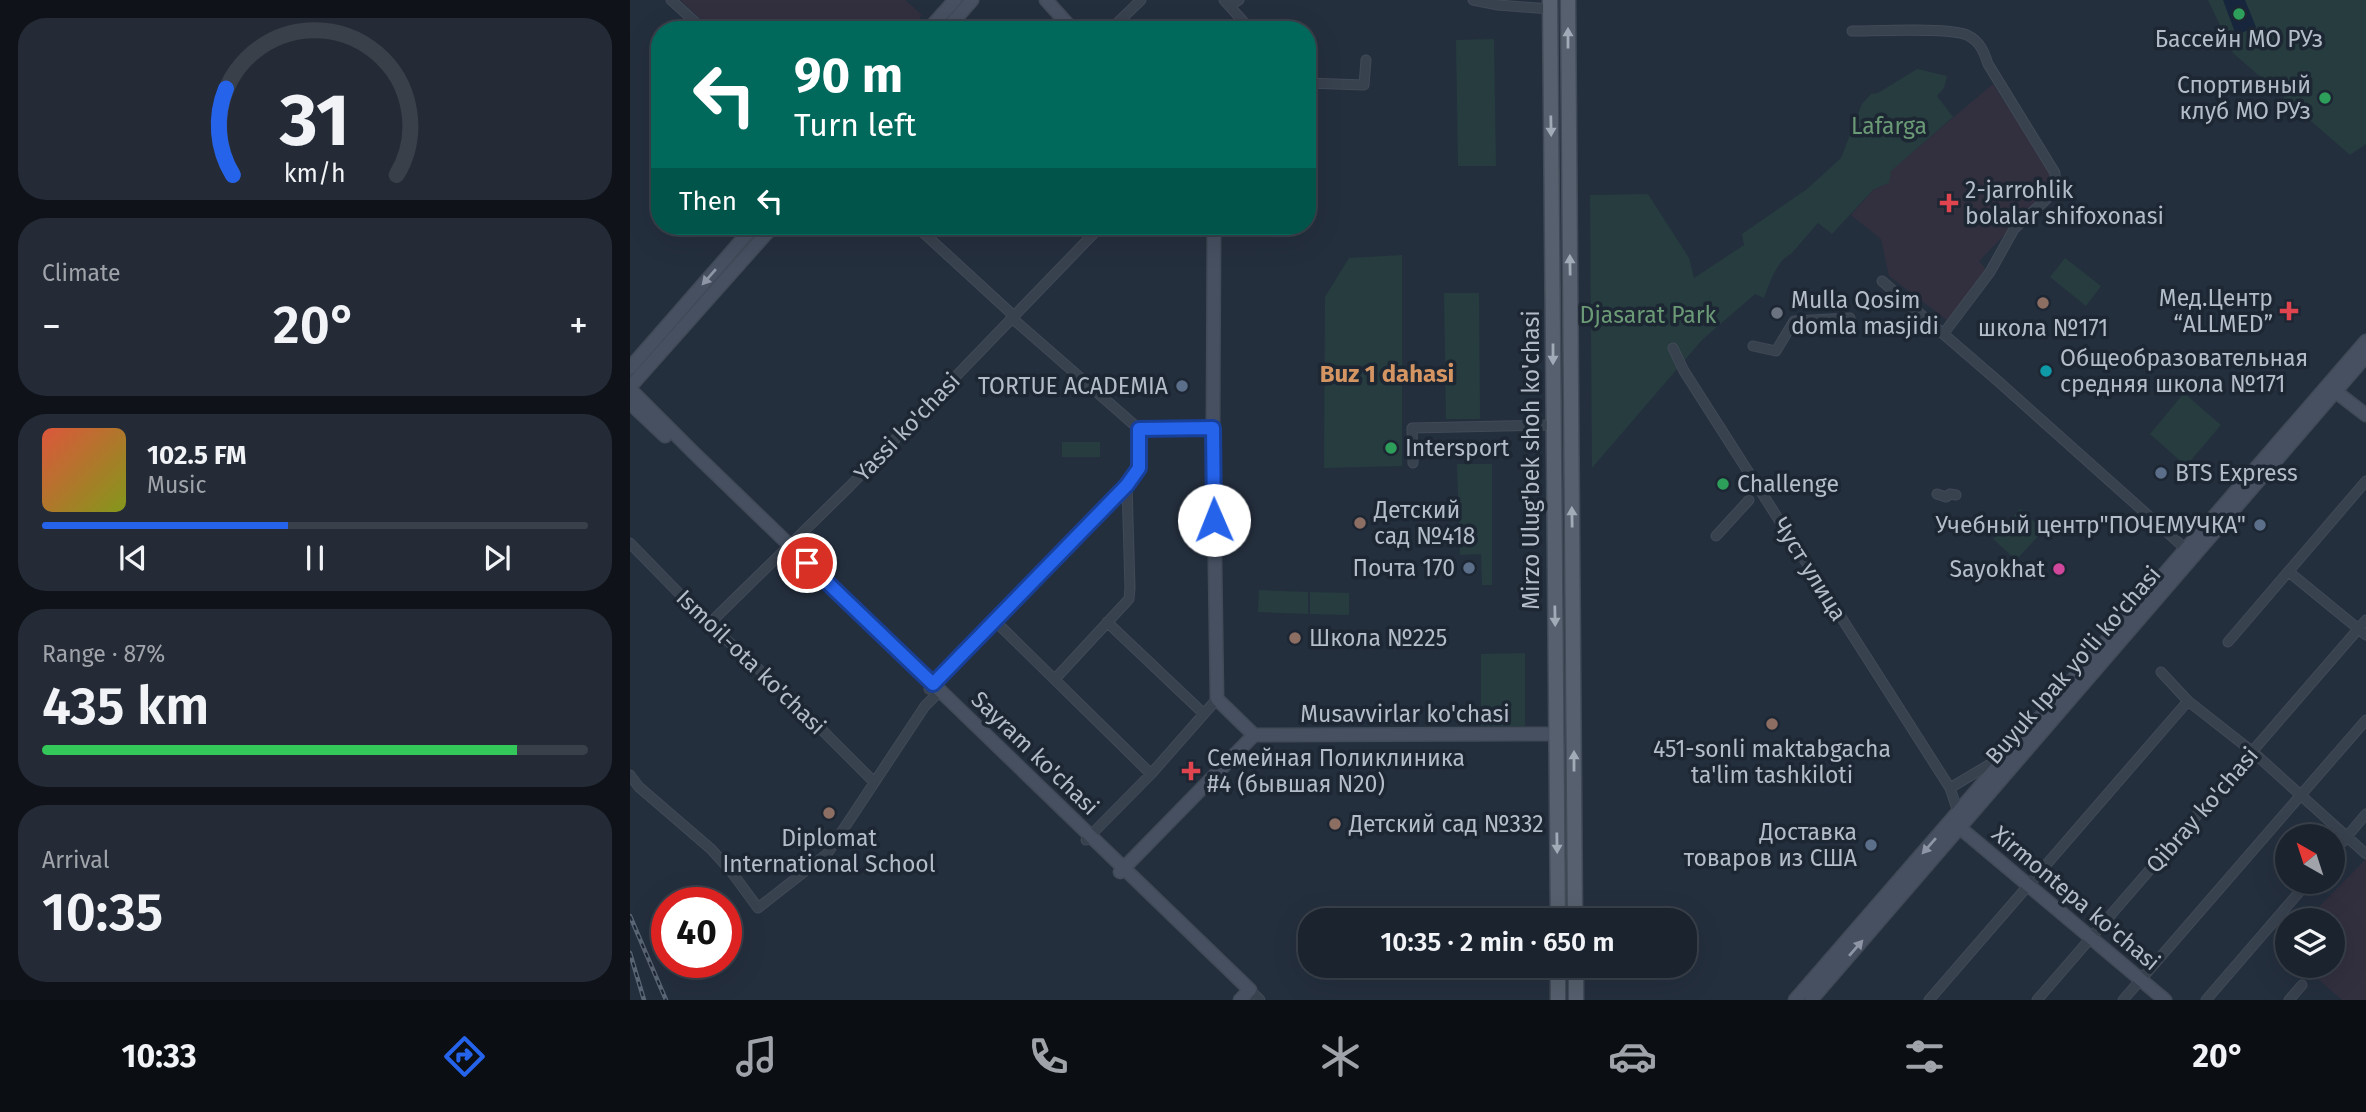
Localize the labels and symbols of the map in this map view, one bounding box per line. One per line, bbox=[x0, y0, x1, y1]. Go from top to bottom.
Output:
marker: Бассейн МО РУз bbox=[2231, 6, 2247, 22]
place label: Бассейн МО РУз bbox=[2155, 25, 2323, 53]
one-way arrow bbox=[1562, 27, 1574, 49]
place label: Спортивный клуб МО РУз bbox=[2177, 71, 2311, 125]
marker: Спортивный клуб МО РУз bbox=[2317, 90, 2333, 106]
park label: Lafarga bbox=[1851, 112, 1927, 140]
one-way arrow bbox=[1545, 115, 1557, 137]
place label: 2-jarrohlik bolalar shifoxonasi bbox=[1965, 176, 2164, 230]
marker: 2-jarrohlik bolalar shifoxonasi bbox=[1939, 193, 1959, 213]
one-way arrow bbox=[1564, 254, 1576, 276]
one-way arrow bbox=[701, 268, 717, 286]
place label: Мед.Центр “ALLMED” bbox=[2159, 284, 2273, 338]
place label: Mulla Qosim domla masjidi bbox=[1791, 286, 1939, 340]
marker: школа №171 bbox=[2035, 295, 2051, 311]
park label: Djasarat Park bbox=[1580, 301, 1717, 329]
marker: Мед.Центр “ALLMED” bbox=[2279, 301, 2299, 321]
marker: Mulla Qosim domla masjidi bbox=[1769, 305, 1785, 321]
street label: Mirzo Ulug'bek shoh ko'chasi bbox=[1517, 310, 1545, 610]
place label: школа №171 bbox=[1978, 314, 2108, 342]
one-way arrow bbox=[1547, 343, 1559, 365]
place label: Общеобразовательная средняя школа №171 bbox=[2060, 344, 2308, 398]
district label: Buz 1 dahasi bbox=[1320, 360, 1454, 388]
marker: Общеобразовательная средняя школа №171 bbox=[2038, 363, 2054, 379]
street label: Yassi ko'chasi bbox=[848, 367, 966, 487]
place label: TORTUE ACADEMIA bbox=[978, 372, 1169, 400]
marker: TORTUE ACADEMIA bbox=[1174, 378, 1190, 394]
place label: Intersport bbox=[1405, 434, 1510, 462]
marker: Intersport bbox=[1383, 440, 1399, 456]
place label: BTS Express bbox=[2175, 459, 2298, 487]
marker: BTS Express bbox=[2153, 465, 2169, 481]
place label: Challenge bbox=[1737, 470, 1839, 498]
marker: Challenge bbox=[1715, 476, 1731, 492]
position arrow bbox=[1177, 483, 1251, 557]
place label: Детский сад №418 bbox=[1373, 496, 1476, 550]
one-way arrow bbox=[1566, 506, 1578, 528]
place label: Учебный центр"ПОЧЕМУЧКА" bbox=[1935, 511, 2246, 539]
street label: Чуст улица bbox=[1767, 512, 1853, 626]
marker: Детский сад №418 bbox=[1352, 515, 1368, 531]
marker: Учебный центр"ПОЧЕМУЧКА" bbox=[2252, 517, 2268, 533]
pin bbox=[777, 533, 837, 593]
place label: Почта 170 bbox=[1353, 554, 1455, 582]
place label: Sayokhat bbox=[1950, 555, 2046, 583]
marker: Почта 170 bbox=[1461, 560, 1477, 576]
street label: Buyuk Ipak yo'li ko'chasi bbox=[1979, 560, 2167, 770]
marker: Sayokhat bbox=[2051, 561, 2067, 577]
street label: Ismoil-ota ko'chasi bbox=[671, 584, 831, 740]
one-way arrow bbox=[1549, 605, 1561, 627]
place label: Школа №225 bbox=[1309, 624, 1447, 652]
marker: Школа №225 bbox=[1287, 630, 1303, 646]
street label: Sayram ko'chasi bbox=[966, 685, 1104, 821]
street label: Musavvirlar ko'chasi bbox=[1300, 700, 1510, 728]
marker: 451-sonli maktabgacha ta'lim tashkiloti bbox=[1764, 716, 1780, 732]
place label: 451-sonli maktabgacha ta'lim tashkiloti bbox=[1653, 735, 1891, 789]
street label: Qibray ko'chasi bbox=[2140, 741, 2264, 879]
place label: Семейная Поликлиника #4 (бывшая N20) bbox=[1207, 744, 1465, 798]
one-way arrow bbox=[1568, 749, 1580, 771]
marker: Семейная Поликлиника #4 (бывшая N20) bbox=[1181, 761, 1201, 781]
marker: Diplomat International School bbox=[821, 805, 837, 821]
place label: Детский сад №332 bbox=[1348, 810, 1544, 838]
marker: Детский сад №332 bbox=[1327, 816, 1343, 832]
place label: Доставка товаров из США bbox=[1684, 818, 1858, 872]
street label: Xirmontepa ko'chasi bbox=[1986, 820, 2166, 976]
place label: Diplomat International School bbox=[722, 824, 936, 878]
north arrow bbox=[2275, 824, 2345, 894]
one-way arrow bbox=[1551, 833, 1563, 855]
marker: Доставка товаров из США bbox=[1863, 837, 1879, 853]
one-way arrow bbox=[1921, 837, 1937, 855]
speed limit sign: 40 bbox=[651, 887, 742, 978]
one-way arrow bbox=[1848, 940, 1863, 957]

